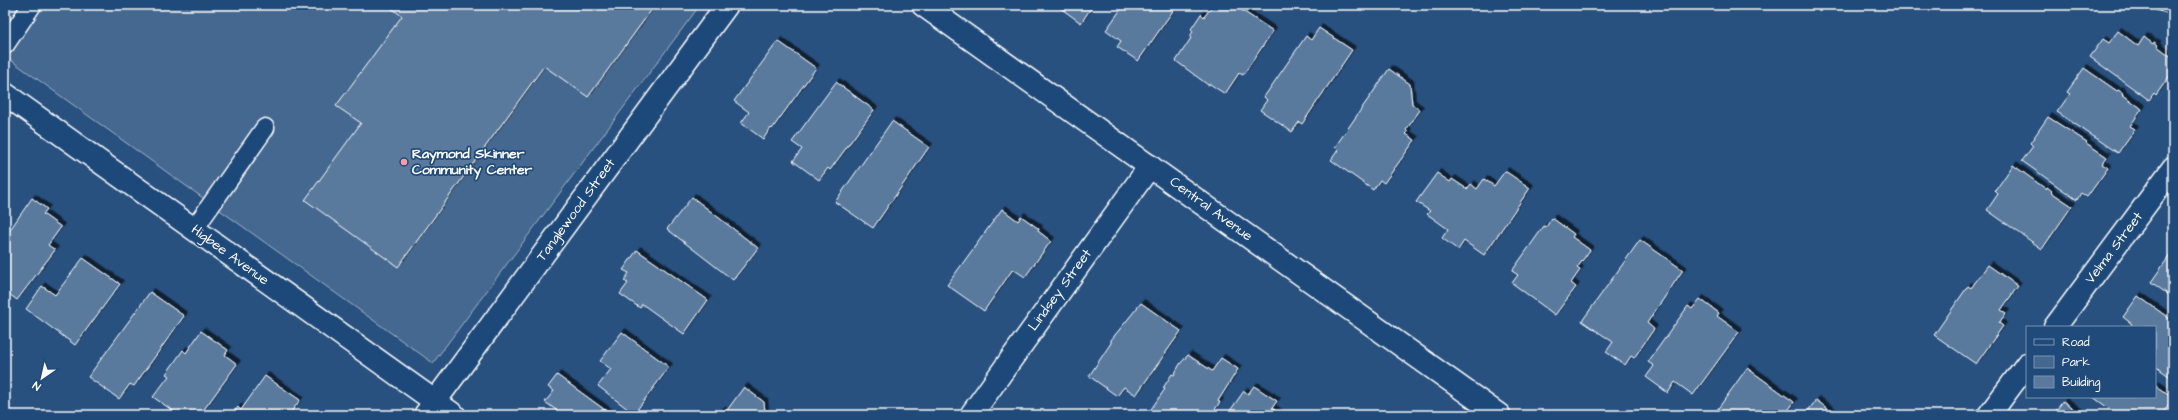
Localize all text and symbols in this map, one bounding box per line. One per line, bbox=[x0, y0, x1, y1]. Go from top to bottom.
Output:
place label: Raymond Skinner Community Center bbox=[412, 144, 532, 180]
street label: Tanglewood Street bbox=[532, 154, 620, 266]
marker: Raymond Skinner Community Center bbox=[399, 157, 409, 167]
street label: Central Avenue bbox=[1165, 172, 1257, 246]
street label: Velma Street bbox=[2080, 208, 2148, 288]
street label: Higbee Avenue bbox=[187, 220, 273, 290]
street label: Lindsey Street bbox=[1023, 245, 1097, 335]
legend bbox=[2026, 326, 2156, 398]
text: Road bbox=[2062, 334, 2090, 351]
text: Park bbox=[2062, 354, 2090, 371]
north arrow bbox=[22, 358, 62, 398]
text: Building bbox=[2062, 374, 2100, 392]
text: N bbox=[30, 378, 44, 394]

